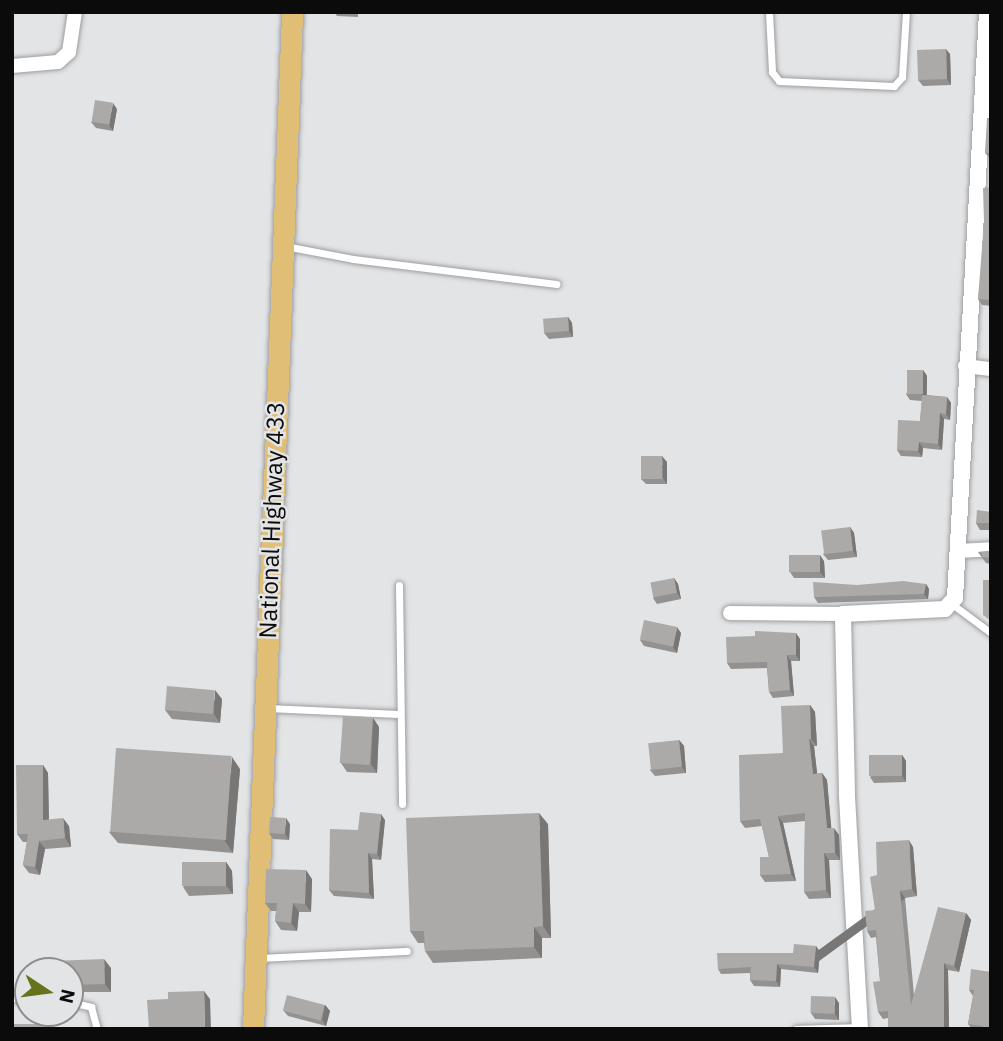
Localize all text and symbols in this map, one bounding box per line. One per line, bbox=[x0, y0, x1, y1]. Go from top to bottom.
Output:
street label: National Highway 433 bbox=[253, 401, 291, 639]
north arrow bbox=[14, 957, 84, 1027]
text: N bbox=[54, 987, 81, 1006]

